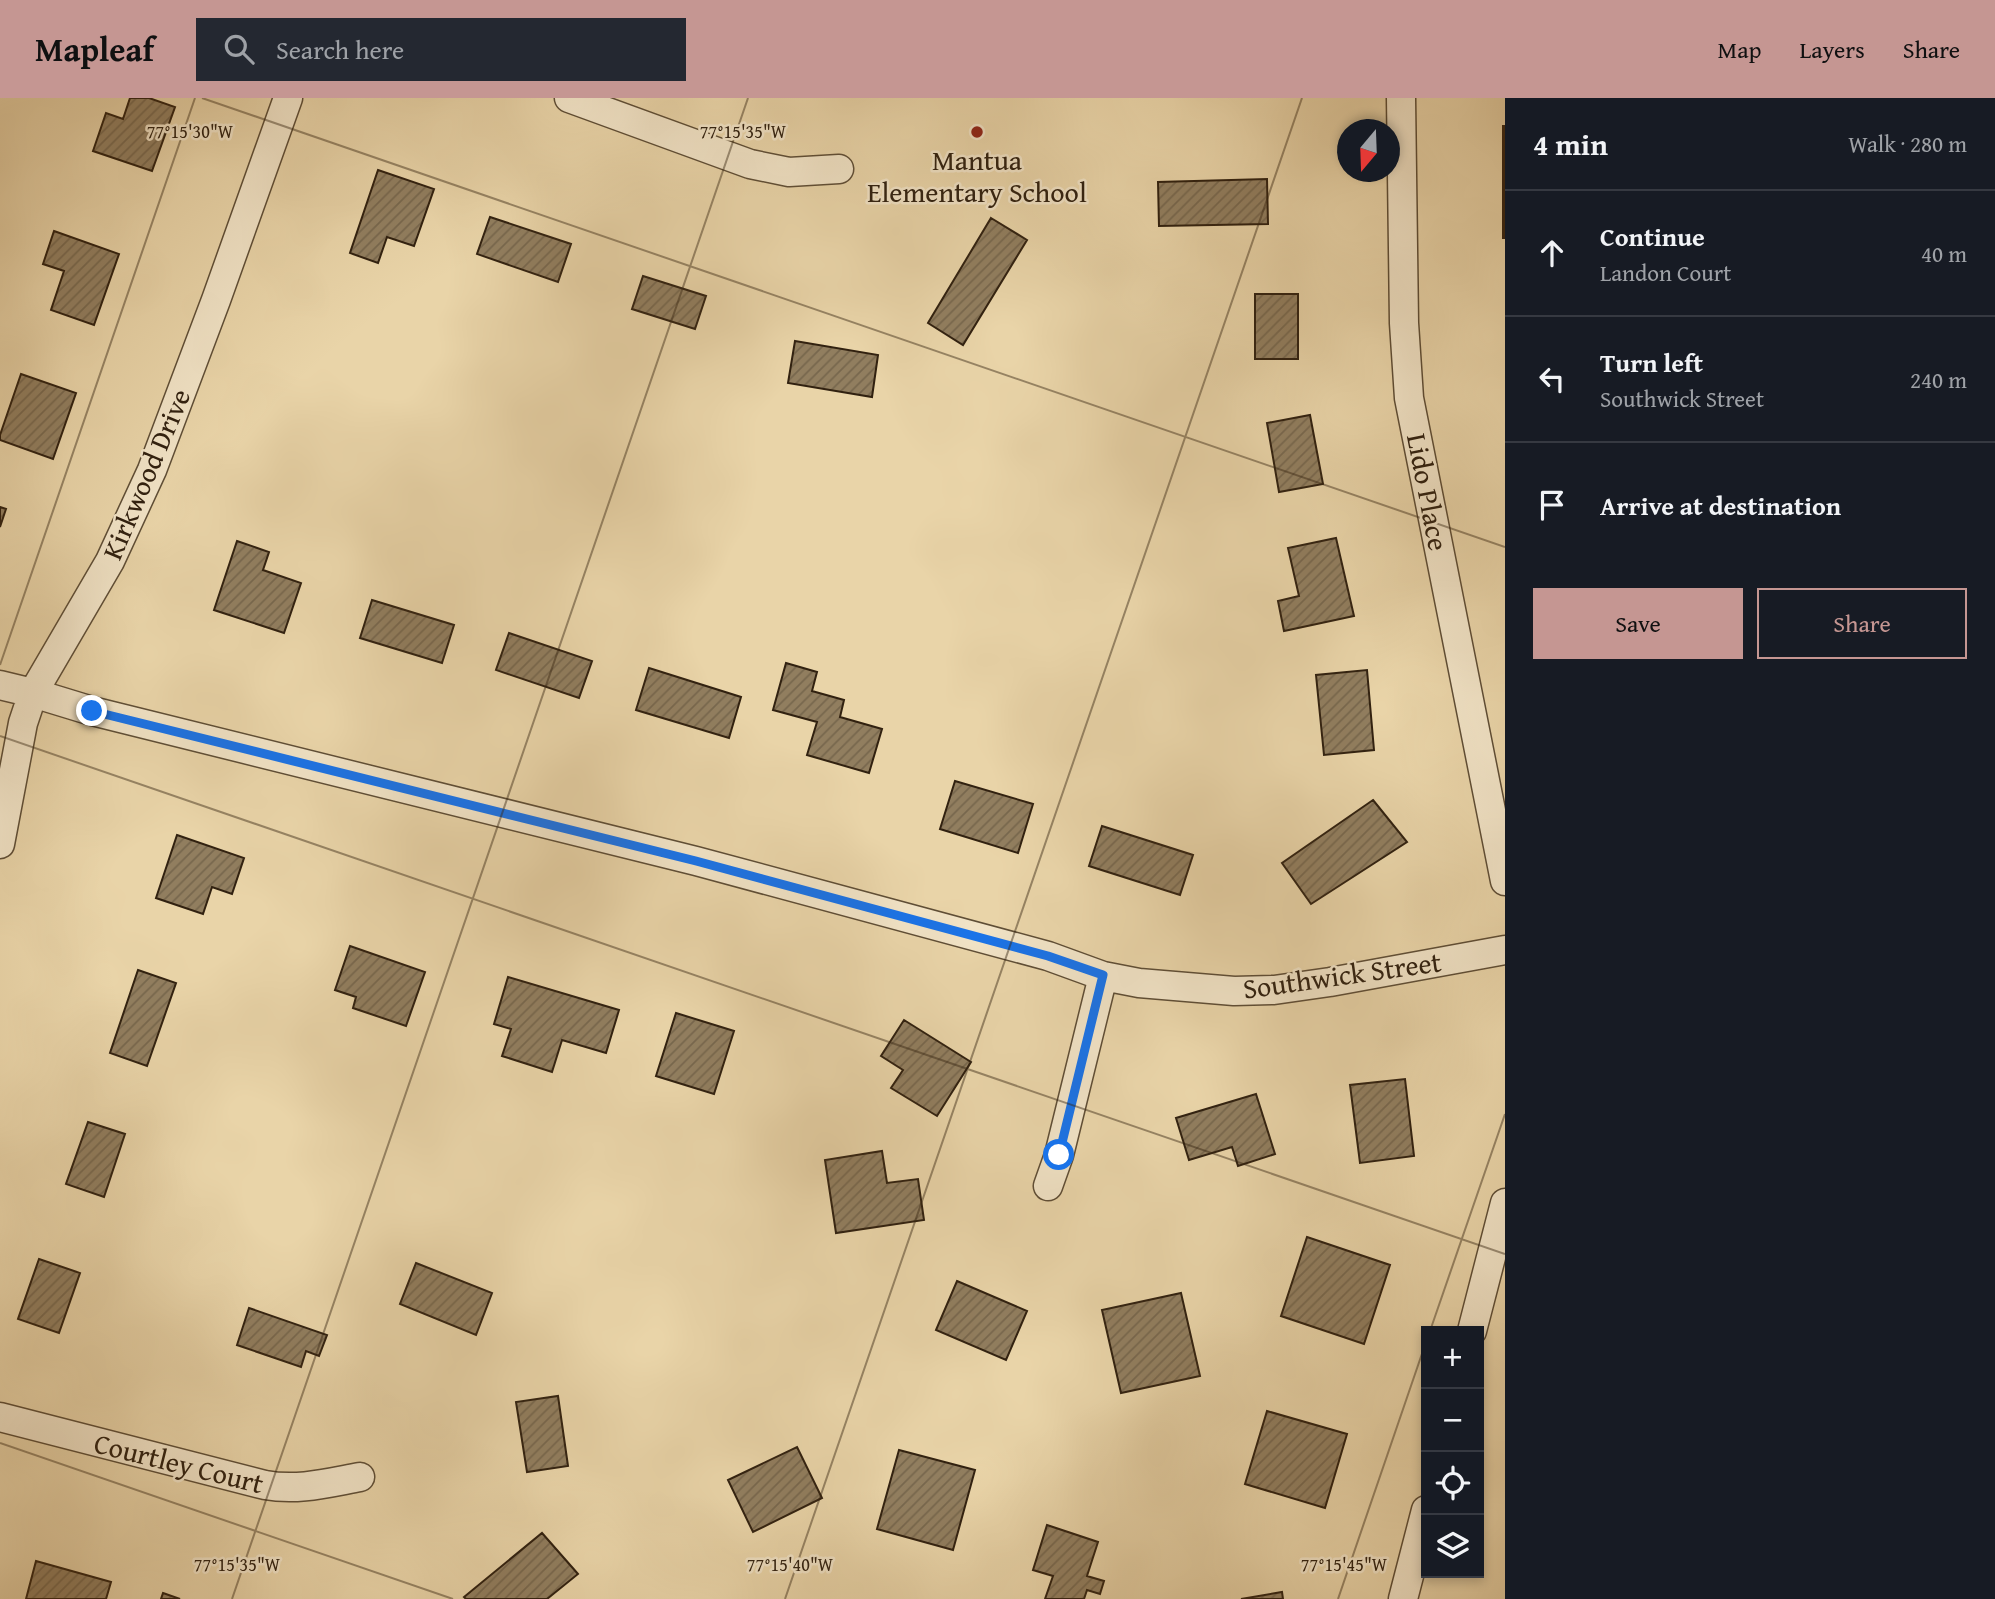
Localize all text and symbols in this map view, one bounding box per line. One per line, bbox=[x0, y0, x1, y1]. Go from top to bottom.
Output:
search box bbox=[196, 18, 686, 81]
text: Mapleaf bbox=[35, 25, 154, 73]
icon: search bbox=[220, 30, 258, 68]
text: Search here bbox=[276, 30, 404, 69]
text: Map bbox=[1718, 32, 1761, 67]
text: Layers bbox=[1799, 32, 1865, 67]
text: Share bbox=[1903, 32, 1960, 67]
text: 77°15'30"W bbox=[147, 118, 234, 145]
text: 77°15'35"W bbox=[700, 118, 787, 145]
north arrow bbox=[1337, 119, 1400, 182]
text: 4 min bbox=[1533, 122, 1608, 166]
marker: Mantua Elementary School bbox=[969, 124, 985, 140]
text: Walk · 280 m bbox=[1848, 127, 1967, 160]
place label: Mantua Elementary School bbox=[867, 139, 1087, 212]
text: Continue bbox=[1600, 217, 1705, 256]
icon: ahead bbox=[1533, 234, 1571, 272]
text: 40 m bbox=[1921, 237, 1967, 270]
text: Landon Court bbox=[1600, 256, 1731, 289]
text: Turn left bbox=[1600, 343, 1703, 382]
icon: left bbox=[1533, 360, 1571, 398]
text: 240 m bbox=[1910, 363, 1967, 396]
street label: Kirkwood Drive bbox=[91, 382, 200, 566]
text: Southwick Street bbox=[1600, 382, 1764, 415]
street label: Lido Place bbox=[1397, 430, 1460, 554]
icon: arrive bbox=[1533, 486, 1571, 524]
text: Arrive at destination bbox=[1600, 486, 1841, 525]
button: Save bbox=[1533, 588, 1743, 659]
button: Share bbox=[1757, 588, 1967, 659]
route end bbox=[76, 695, 107, 726]
street label: Southwick Street bbox=[1240, 940, 1444, 1009]
route start bbox=[1043, 1139, 1074, 1170]
map controls bbox=[1421, 1326, 1484, 1578]
button: + bbox=[1421, 1326, 1484, 1389]
button: − bbox=[1421, 1389, 1484, 1452]
street label: Courtley Court bbox=[90, 1422, 268, 1503]
button: locate bbox=[1421, 1452, 1484, 1515]
button: layers bbox=[1421, 1515, 1484, 1578]
text: 77°15'35"W bbox=[194, 1551, 281, 1578]
text: 77°15'40"W bbox=[747, 1551, 834, 1578]
text: 77°15'45"W bbox=[1301, 1551, 1388, 1578]

